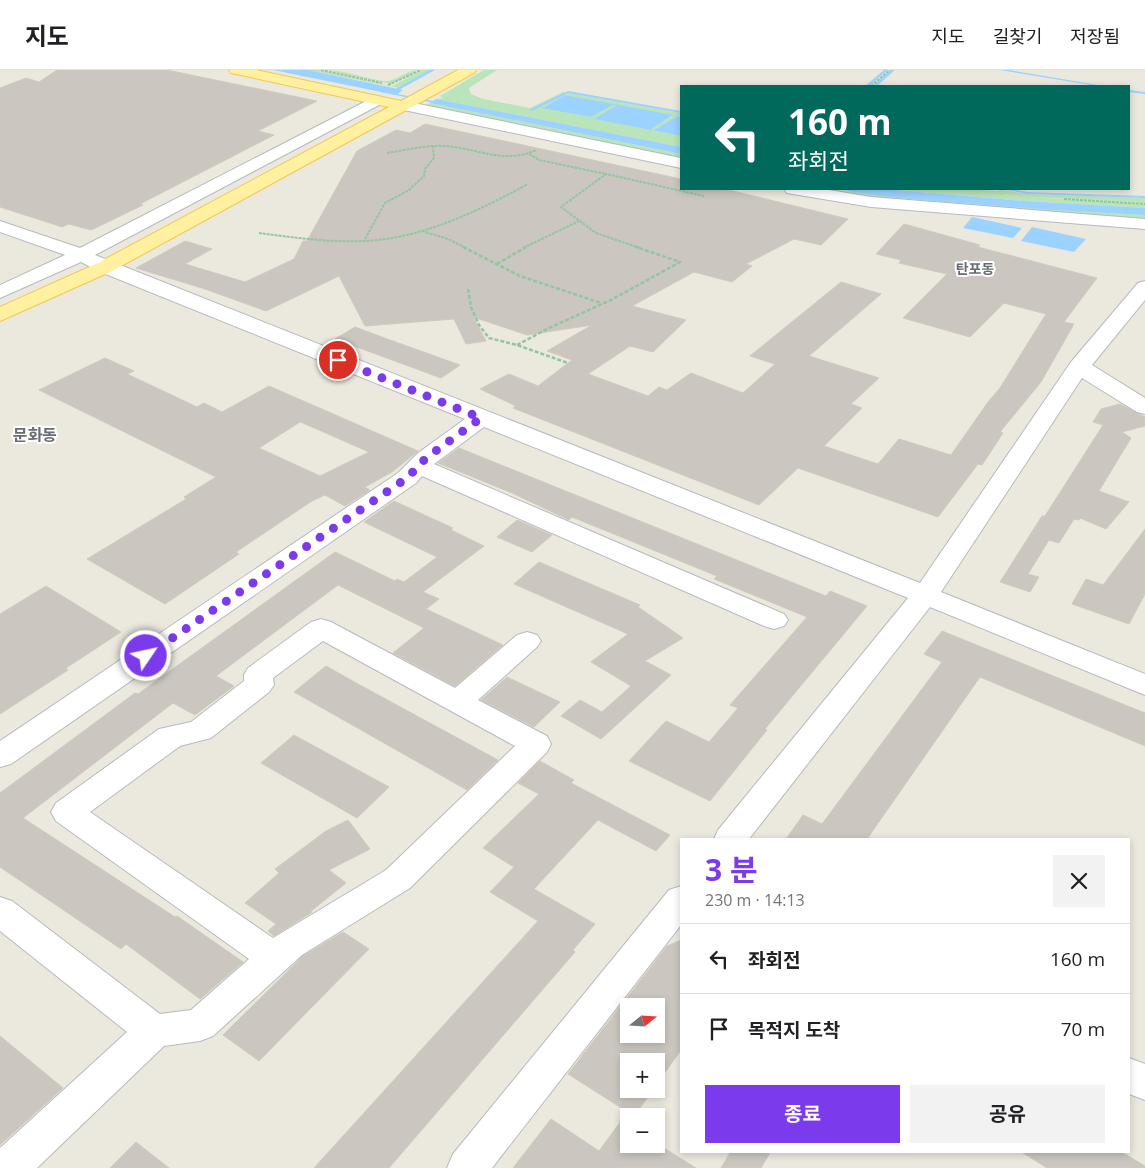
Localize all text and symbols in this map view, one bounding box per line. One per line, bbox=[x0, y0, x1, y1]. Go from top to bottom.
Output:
text: 지도 bbox=[25, 19, 69, 52]
text: 지도 bbox=[932, 24, 965, 48]
text: 길찾기 bbox=[993, 24, 1042, 48]
text: 저장됨 bbox=[1070, 24, 1120, 48]
text: 160 m bbox=[788, 98, 892, 145]
icon: left bbox=[705, 105, 770, 170]
text: 좌회전 bbox=[788, 145, 849, 175]
district label: 탄포동 bbox=[956, 259, 994, 278]
pin bbox=[317, 339, 359, 381]
icon: arrive bbox=[324, 346, 352, 374]
district label: 문화동 bbox=[13, 424, 57, 446]
position arrow bbox=[119, 629, 171, 681]
text: 3 분 bbox=[705, 849, 758, 890]
button: close bbox=[1053, 855, 1105, 907]
text: 230 m · 14:13 bbox=[705, 889, 805, 911]
icon: left bbox=[705, 945, 733, 973]
text: 160 m bbox=[1050, 946, 1105, 972]
text: 좌회전 bbox=[748, 947, 800, 973]
north arrow bbox=[620, 998, 665, 1042]
map controls bbox=[620, 998, 665, 1153]
icon: arrive bbox=[705, 1015, 733, 1043]
text: 70 m bbox=[1061, 1016, 1105, 1042]
text: 목적지 도착 bbox=[748, 1017, 840, 1043]
button: + bbox=[620, 1053, 665, 1098]
button: 종료 bbox=[705, 1085, 900, 1143]
button: 공유 bbox=[910, 1085, 1105, 1143]
button: − bbox=[620, 1108, 665, 1153]

